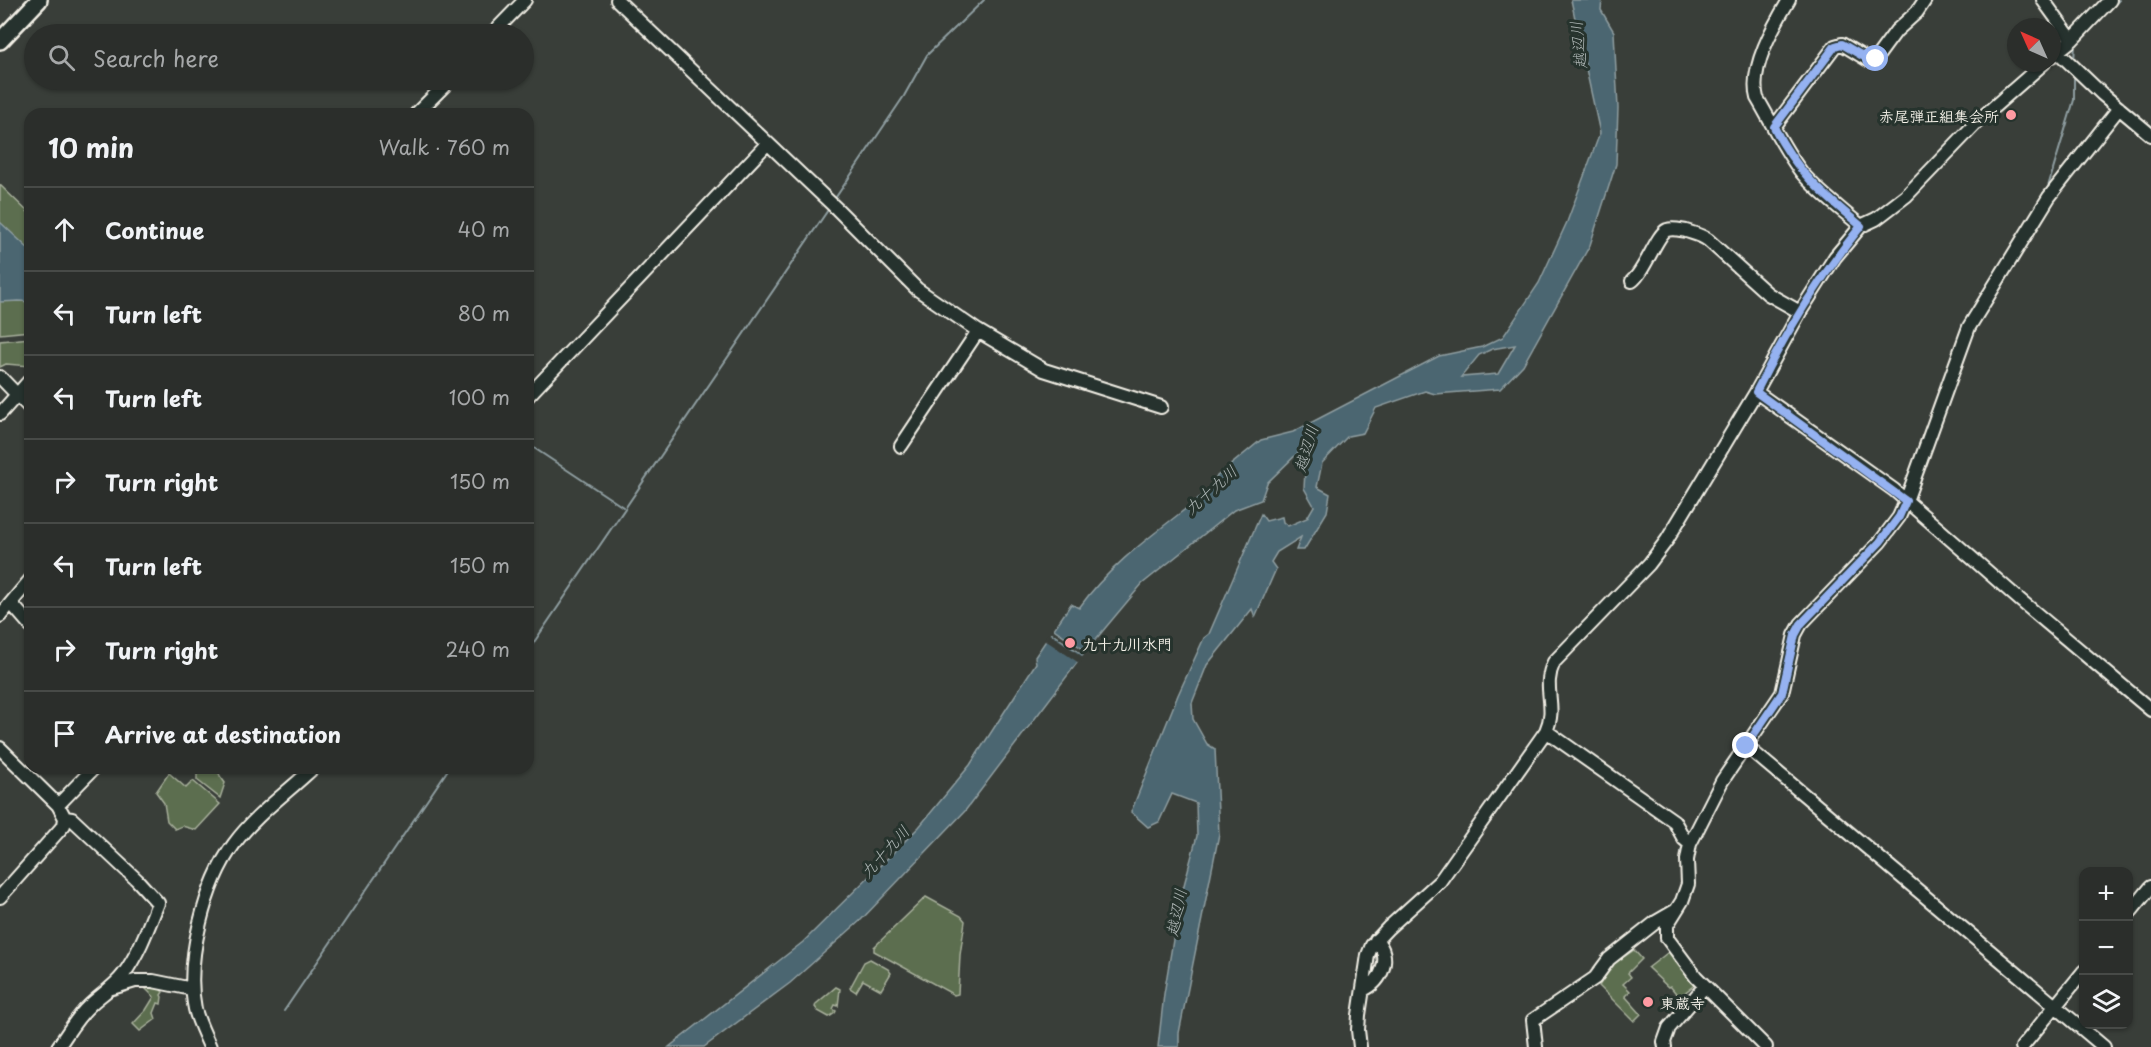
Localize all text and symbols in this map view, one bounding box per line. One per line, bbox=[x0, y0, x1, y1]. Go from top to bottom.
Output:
north arrow bbox=[2007, 18, 2061, 72]
water label: 越辺川 bbox=[1563, 20, 1592, 71]
search box bbox=[24, 24, 534, 90]
icon: search bbox=[45, 41, 78, 74]
text: Search here bbox=[93, 41, 219, 74]
route start bbox=[1862, 45, 1888, 71]
place label: 赤尾弾正組集会所 bbox=[1879, 104, 1999, 127]
marker: 赤尾弾正組集会所 bbox=[2004, 108, 2018, 122]
text: 10 min bbox=[48, 128, 134, 167]
text: Walk · 760 m bbox=[379, 132, 510, 162]
icon: ahead bbox=[48, 213, 81, 246]
text: Continue bbox=[105, 213, 204, 246]
text: 40 m bbox=[458, 214, 510, 244]
icon: left bbox=[48, 297, 81, 330]
text: Turn left bbox=[105, 297, 202, 330]
text: 80 m bbox=[458, 298, 510, 328]
icon: left bbox=[48, 381, 81, 414]
text: Turn left bbox=[105, 381, 202, 414]
text: 100 m bbox=[449, 382, 510, 412]
water label: 越辺川 bbox=[1287, 422, 1323, 475]
water label: 九十九川 bbox=[1178, 459, 1242, 519]
icon: right bbox=[48, 465, 81, 498]
text: Turn right bbox=[105, 465, 218, 498]
text: 150 m bbox=[450, 466, 510, 496]
icon: left bbox=[48, 549, 81, 582]
text: Turn left bbox=[105, 549, 202, 582]
text: 150 m bbox=[450, 550, 510, 580]
place label: 九十九川水門 bbox=[1082, 632, 1172, 655]
icon: right bbox=[48, 633, 81, 666]
text: Turn right bbox=[105, 633, 218, 666]
text: 240 m bbox=[445, 634, 510, 664]
marker: 九十九川水門 bbox=[1063, 636, 1077, 650]
icon: arrive bbox=[48, 717, 81, 750]
text: Arrive at destination bbox=[105, 717, 341, 750]
route end bbox=[1732, 732, 1758, 758]
water label: 九十九川 bbox=[854, 819, 914, 883]
map controls bbox=[2079, 867, 2133, 1029]
button: + bbox=[2079, 867, 2133, 921]
water label: 越辺川 bbox=[1158, 886, 1191, 939]
button: − bbox=[2079, 921, 2133, 975]
button: layers bbox=[2079, 975, 2133, 1029]
place label: 東蔵寺 bbox=[1660, 991, 1705, 1014]
marker: 東蔵寺 bbox=[1641, 995, 1655, 1009]

